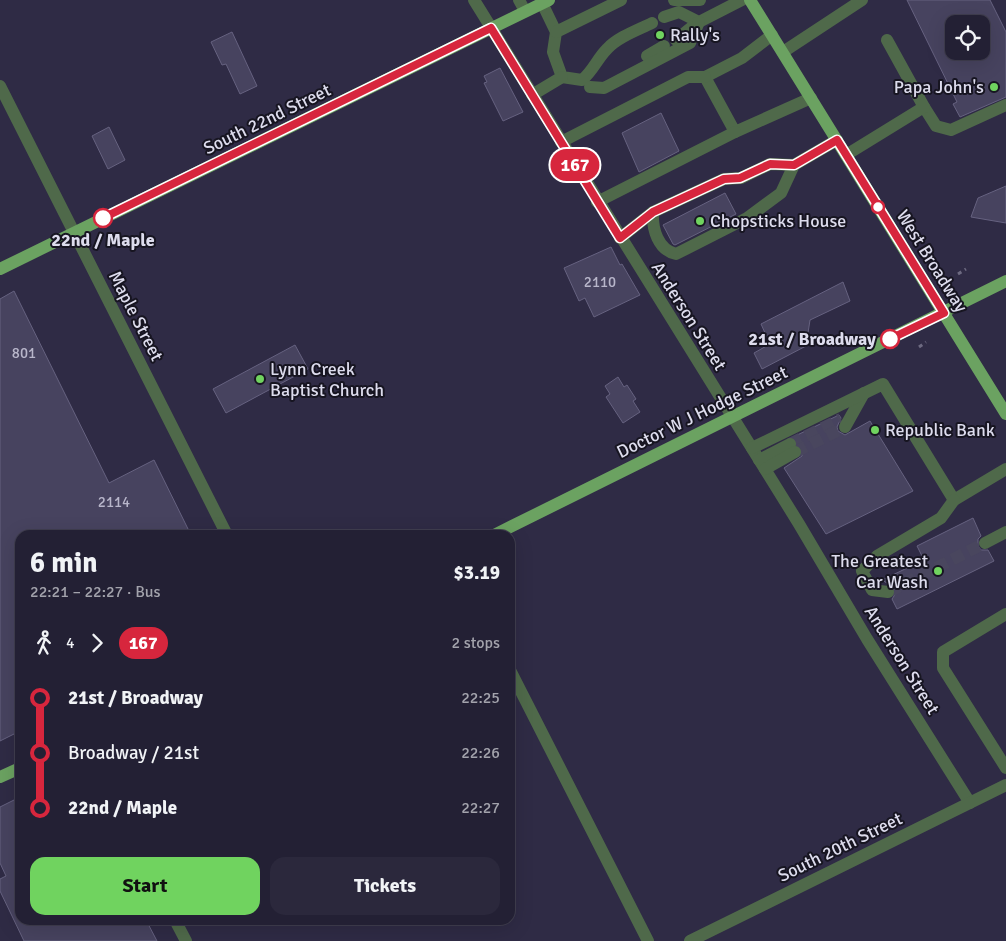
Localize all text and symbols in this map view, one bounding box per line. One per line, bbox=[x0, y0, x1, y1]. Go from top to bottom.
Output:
map controls bbox=[945, 15, 990, 60]
button: locate bbox=[945, 15, 990, 60]
place label: Rally's bbox=[670, 24, 720, 46]
marker: Rally's bbox=[654, 29, 666, 41]
place label: Papa John's bbox=[894, 76, 984, 98]
street label: South 22nd Street bbox=[200, 79, 334, 159]
marker: Papa John's bbox=[988, 81, 1000, 93]
line badge: 167 bbox=[546, 149, 604, 181]
text: 167 bbox=[560, 154, 590, 176]
unlabelled marker bbox=[871, 200, 885, 214]
street label: West Broadway bbox=[892, 206, 973, 317]
marker: 22nd / Maple bbox=[93, 208, 113, 228]
place label: Chopsticks House bbox=[710, 210, 846, 232]
marker: Chopsticks House bbox=[694, 215, 706, 227]
place label: 22nd / Maple bbox=[51, 229, 155, 251]
street label: Anderson Street bbox=[647, 258, 731, 374]
street label: Maple Street bbox=[104, 267, 168, 365]
house number: 2110 bbox=[584, 273, 616, 291]
place label: 21st / Broadway bbox=[748, 328, 876, 350]
marker: 21st / Broadway bbox=[880, 329, 900, 349]
house number: 801 bbox=[12, 344, 36, 362]
place label: Lynn Creek Baptist Church bbox=[270, 358, 384, 401]
street label: Doctor W J Hodge Street bbox=[613, 361, 791, 463]
marker: Lynn Creek Baptist Church bbox=[254, 373, 266, 385]
place label: Republic Bank bbox=[885, 419, 995, 441]
marker: Republic Bank bbox=[869, 424, 881, 436]
house number: 2114 bbox=[98, 493, 130, 511]
text: 6 min bbox=[30, 546, 98, 580]
place label: The Greatest Car Wash bbox=[831, 550, 928, 593]
text: $3.19 bbox=[454, 561, 500, 585]
marker: The Greatest Car Wash bbox=[932, 565, 944, 577]
text: 22:21 – 22:27 · Bus bbox=[30, 582, 161, 602]
street label: Anderson Street bbox=[860, 602, 944, 718]
icon: walk bbox=[30, 629, 58, 657]
icon: forward bbox=[83, 629, 111, 657]
text: 167 bbox=[129, 632, 158, 654]
text: 4 bbox=[66, 633, 75, 653]
text: 2 stops bbox=[452, 633, 500, 653]
text: 21st / Broadway bbox=[68, 686, 203, 710]
text: 22:25 bbox=[461, 688, 500, 708]
text: Broadway / 21st bbox=[68, 741, 199, 765]
text: 22:26 bbox=[461, 743, 500, 763]
text: 22nd / Maple bbox=[68, 796, 177, 820]
text: 22:27 bbox=[461, 798, 500, 818]
street label: South 20th Street bbox=[774, 807, 906, 887]
button: Start bbox=[30, 857, 260, 915]
button: Tickets bbox=[270, 857, 500, 915]

